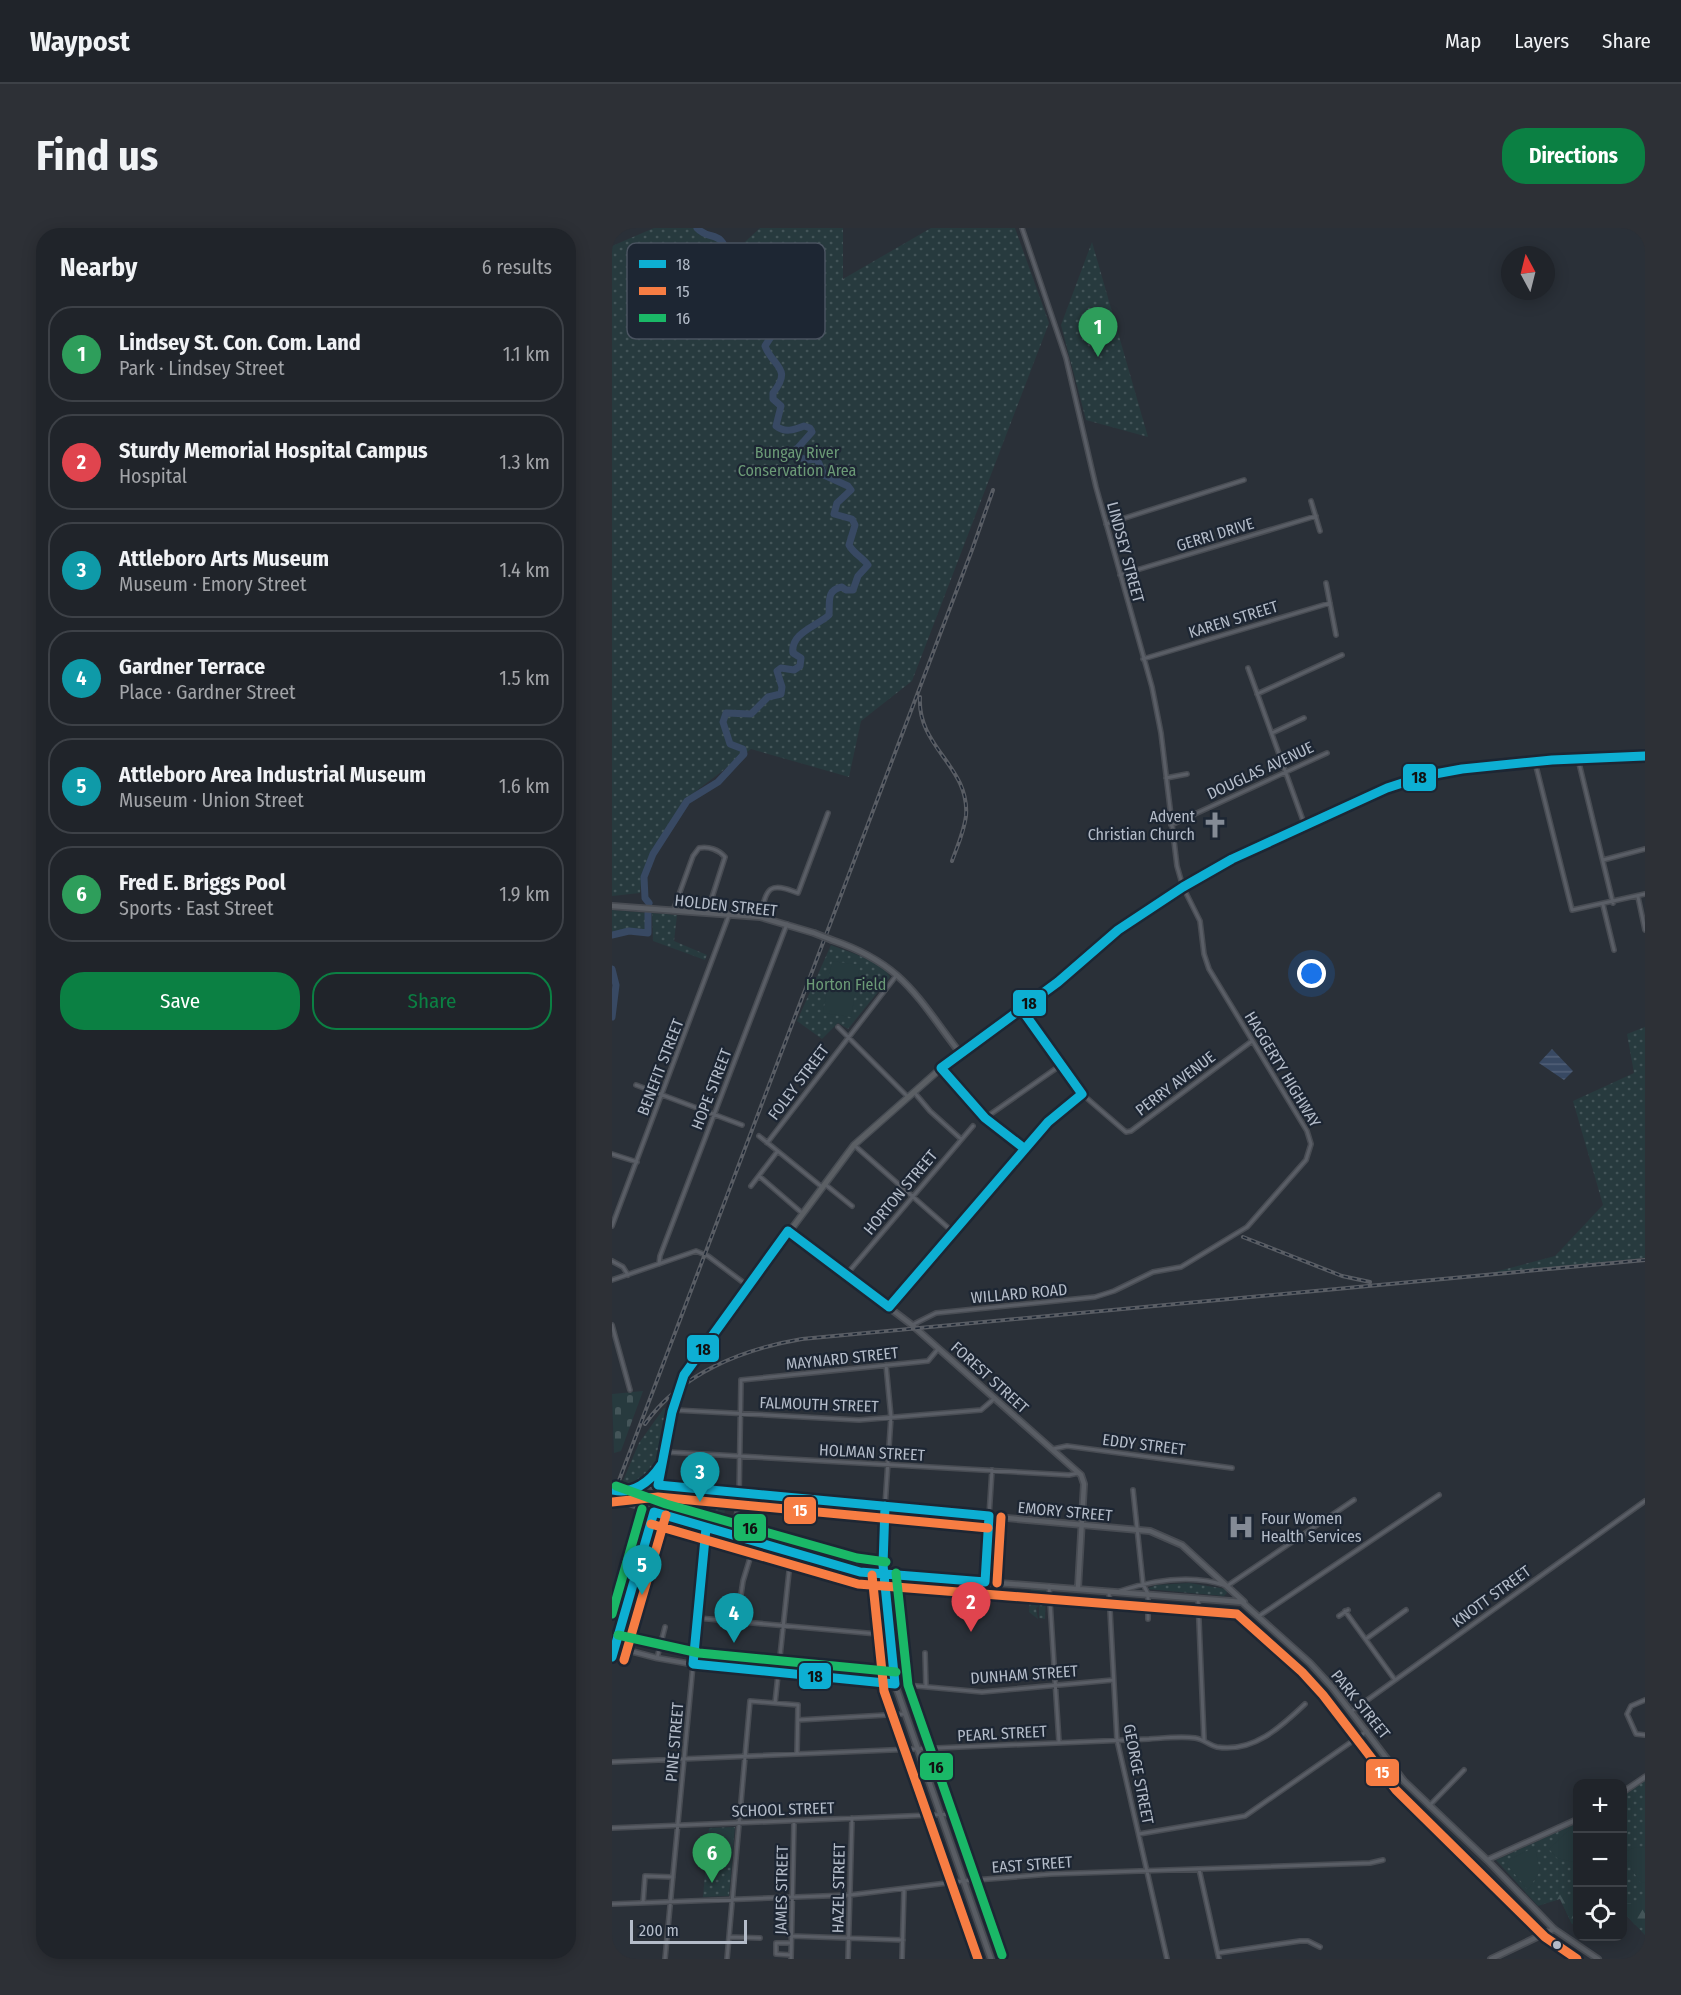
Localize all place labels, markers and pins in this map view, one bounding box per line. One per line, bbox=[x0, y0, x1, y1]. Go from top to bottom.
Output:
pin: 1 bbox=[1078, 308, 1118, 357]
place label: Advent Christian Church bbox=[1088, 807, 1196, 844]
church icon: Advent Christian Church bbox=[1200, 810, 1230, 840]
pin: 3 bbox=[680, 1452, 719, 1502]
place label: Four Women Health Services bbox=[1261, 1509, 1362, 1546]
hospital icon: Four Women Health Services bbox=[1226, 1512, 1256, 1542]
pin: 5 bbox=[622, 1546, 662, 1595]
pin: 2 bbox=[952, 1582, 990, 1632]
pin: 4 bbox=[714, 1594, 754, 1643]
pin: 6 bbox=[692, 1834, 732, 1883]
unlabelled marker bbox=[1551, 1939, 1563, 1951]

